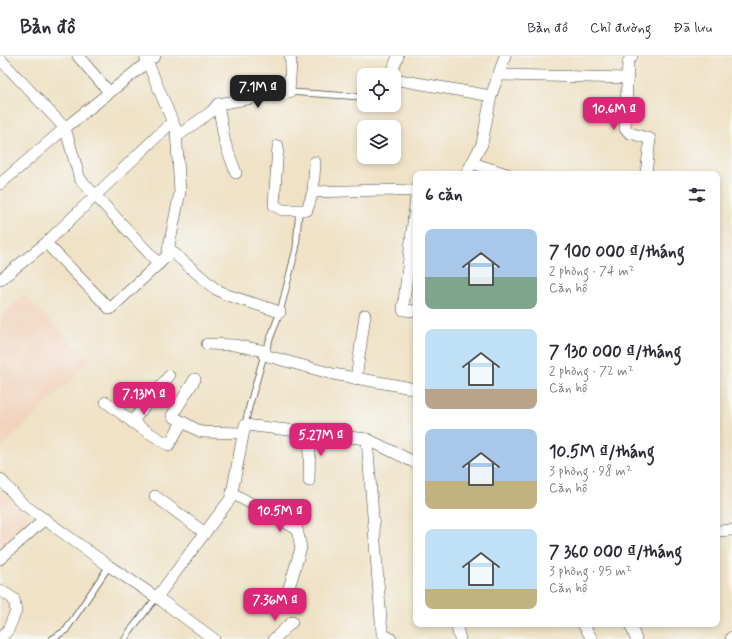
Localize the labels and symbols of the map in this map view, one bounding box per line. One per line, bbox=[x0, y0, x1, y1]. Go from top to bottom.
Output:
pin: 7.1M ₫ bbox=[225, 75, 291, 109]
pin: 10.6M ₫ bbox=[577, 97, 651, 131]
pin: 7.13M ₫ bbox=[107, 382, 181, 416]
pin: 5.27M ₫ bbox=[284, 423, 358, 457]
pin: 10.5M ₫ bbox=[243, 499, 317, 533]
pin: 7.36M ₫ bbox=[238, 588, 312, 622]

